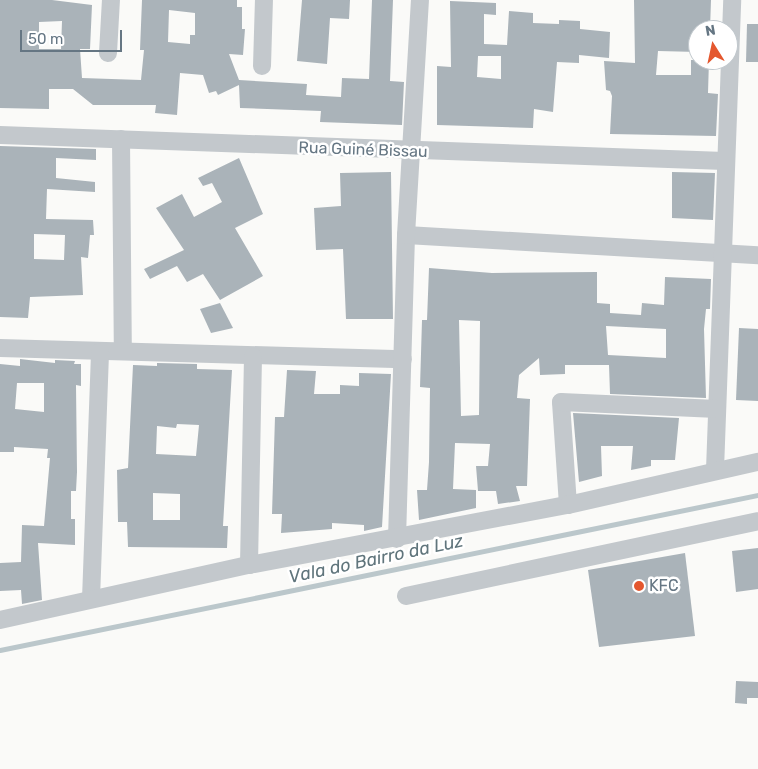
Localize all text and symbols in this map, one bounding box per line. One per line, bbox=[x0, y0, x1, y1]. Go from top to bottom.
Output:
scale bar bbox=[22, 20, 125, 52]
north arrow bbox=[688, 20, 738, 70]
text: N bbox=[704, 21, 717, 40]
text: 50 m bbox=[28, 30, 63, 48]
street label: Rua Guiné Bissau bbox=[298, 138, 428, 162]
water label: Vala do Bairro da Luz bbox=[287, 530, 465, 588]
place label: KFC bbox=[649, 576, 679, 596]
marker: KFC bbox=[633, 580, 645, 592]

